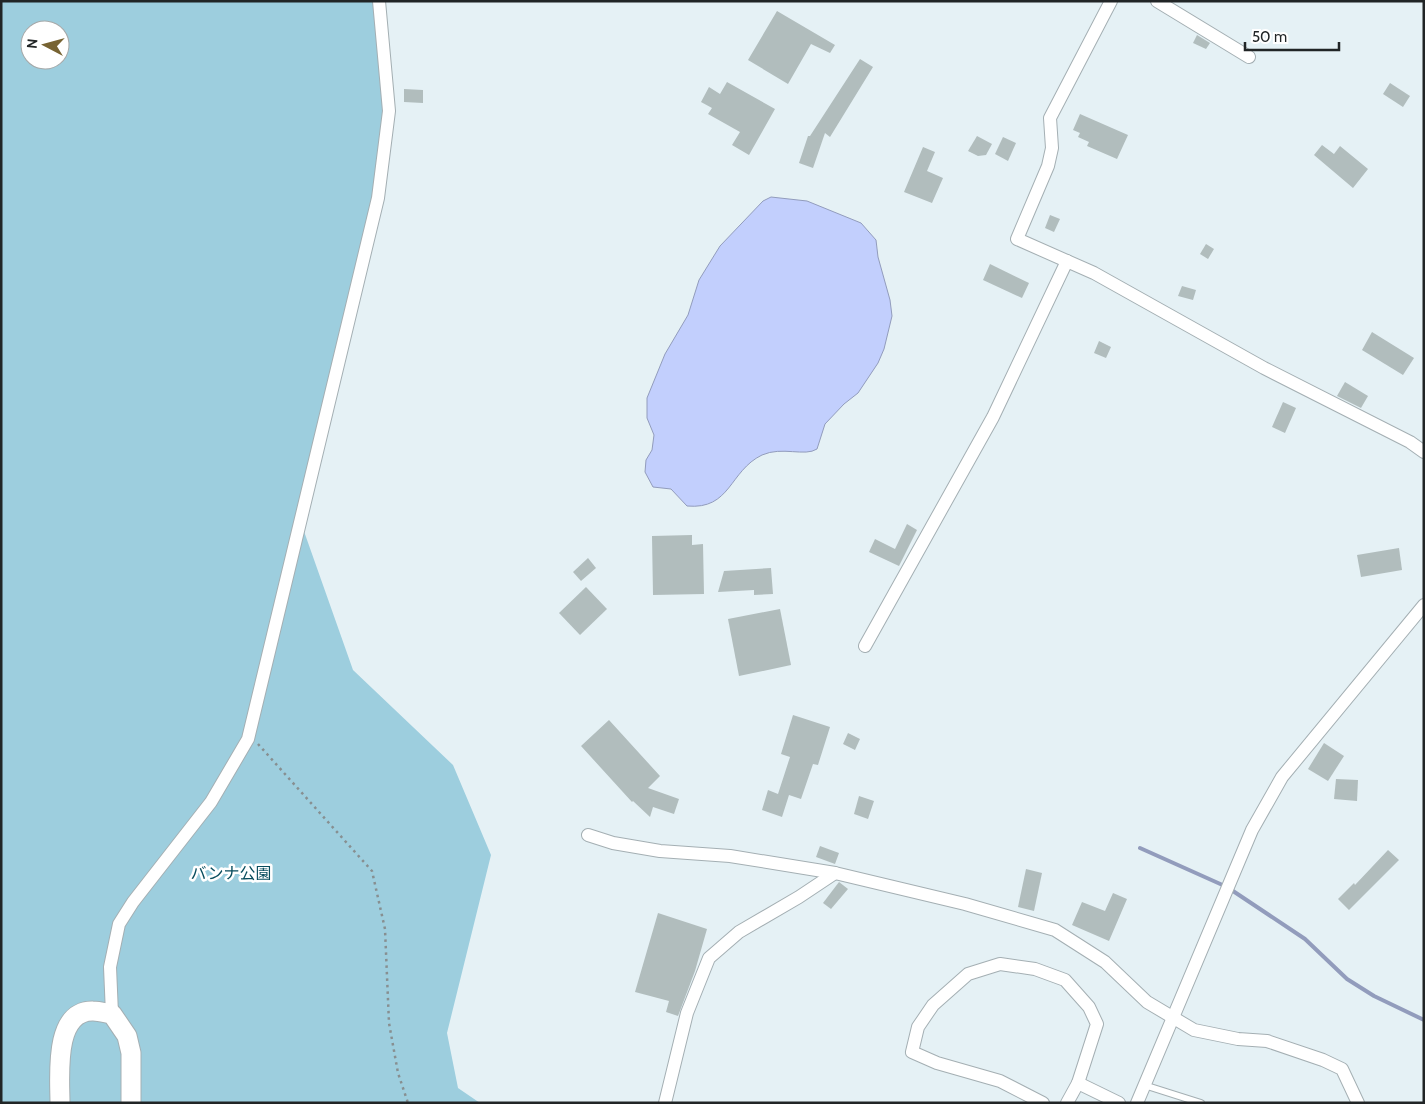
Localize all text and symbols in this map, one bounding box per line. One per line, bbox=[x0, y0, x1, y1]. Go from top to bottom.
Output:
north arrow bbox=[20, 20, 70, 70]
scale bar bbox=[1245, 20, 1339, 52]
text: 50 m bbox=[1252, 28, 1287, 46]
text: N bbox=[23, 38, 42, 50]
park label: バンナ公園 bbox=[191, 864, 271, 883]

